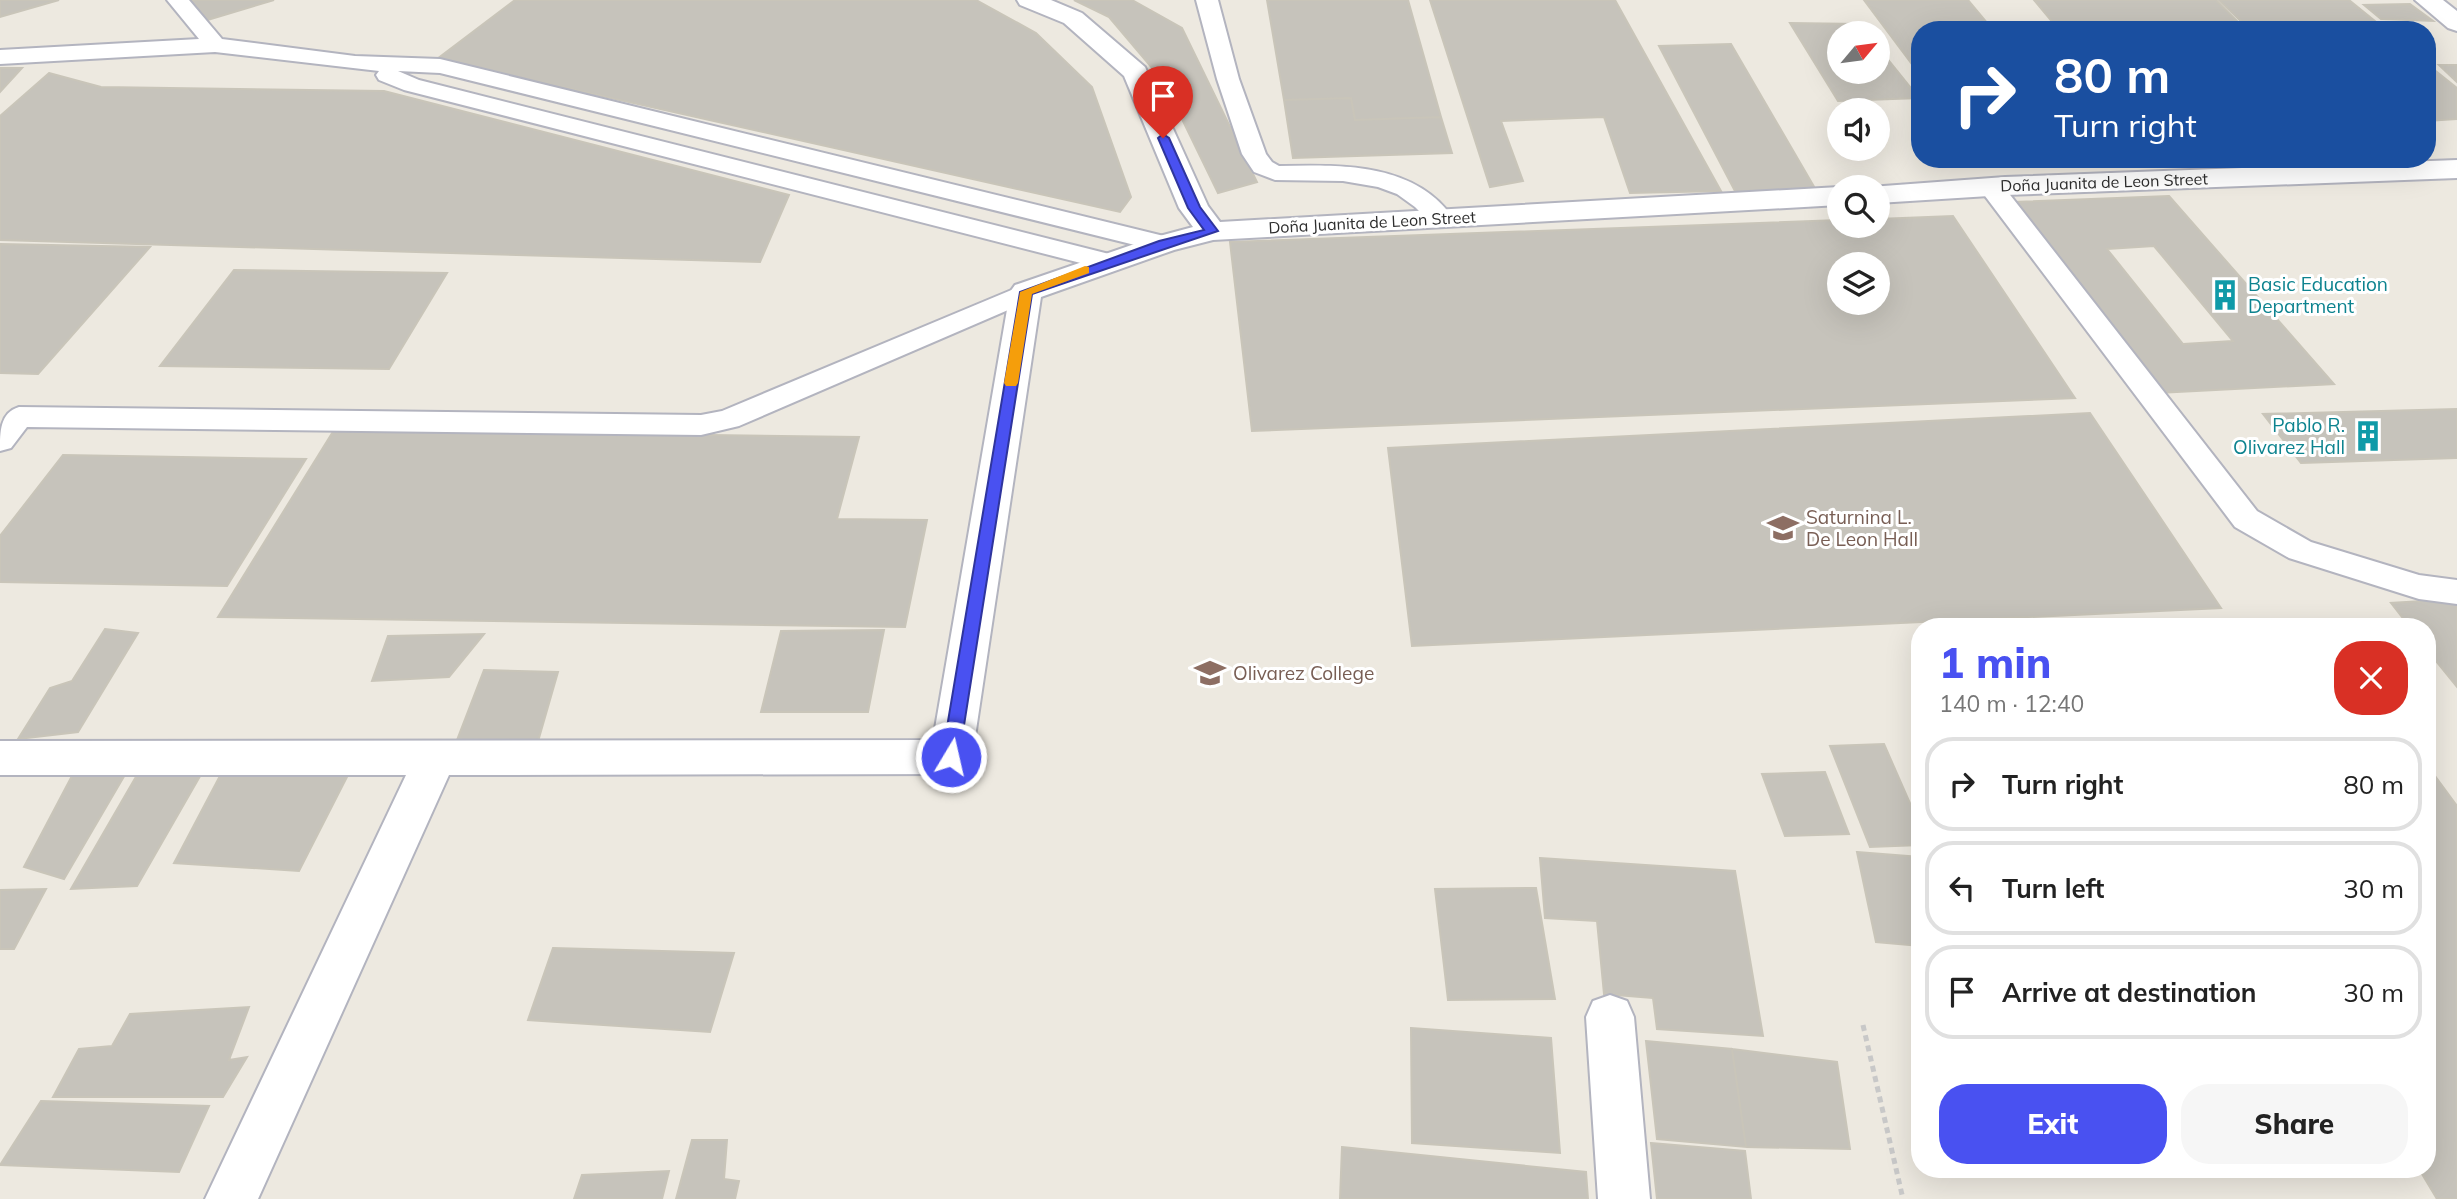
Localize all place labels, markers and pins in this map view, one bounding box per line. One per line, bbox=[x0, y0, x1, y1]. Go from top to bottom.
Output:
pin bbox=[1133, 66, 1193, 138]
place label: Basic Education Department bbox=[2248, 272, 2388, 318]
building icon: Basic Education Department bbox=[2208, 278, 2242, 312]
place label: Pablo R. Olivarez Hall bbox=[2233, 413, 2345, 459]
building icon: Pablo R. Olivarez Hall bbox=[2351, 419, 2385, 453]
place label: Saturnina L. De Leon Hall bbox=[1806, 505, 1918, 551]
school or university icon: Saturnina L. De Leon Hall bbox=[1766, 511, 1800, 545]
school or university icon: Olivarez College bbox=[1193, 656, 1227, 690]
place label: Olivarez College bbox=[1233, 661, 1374, 685]

